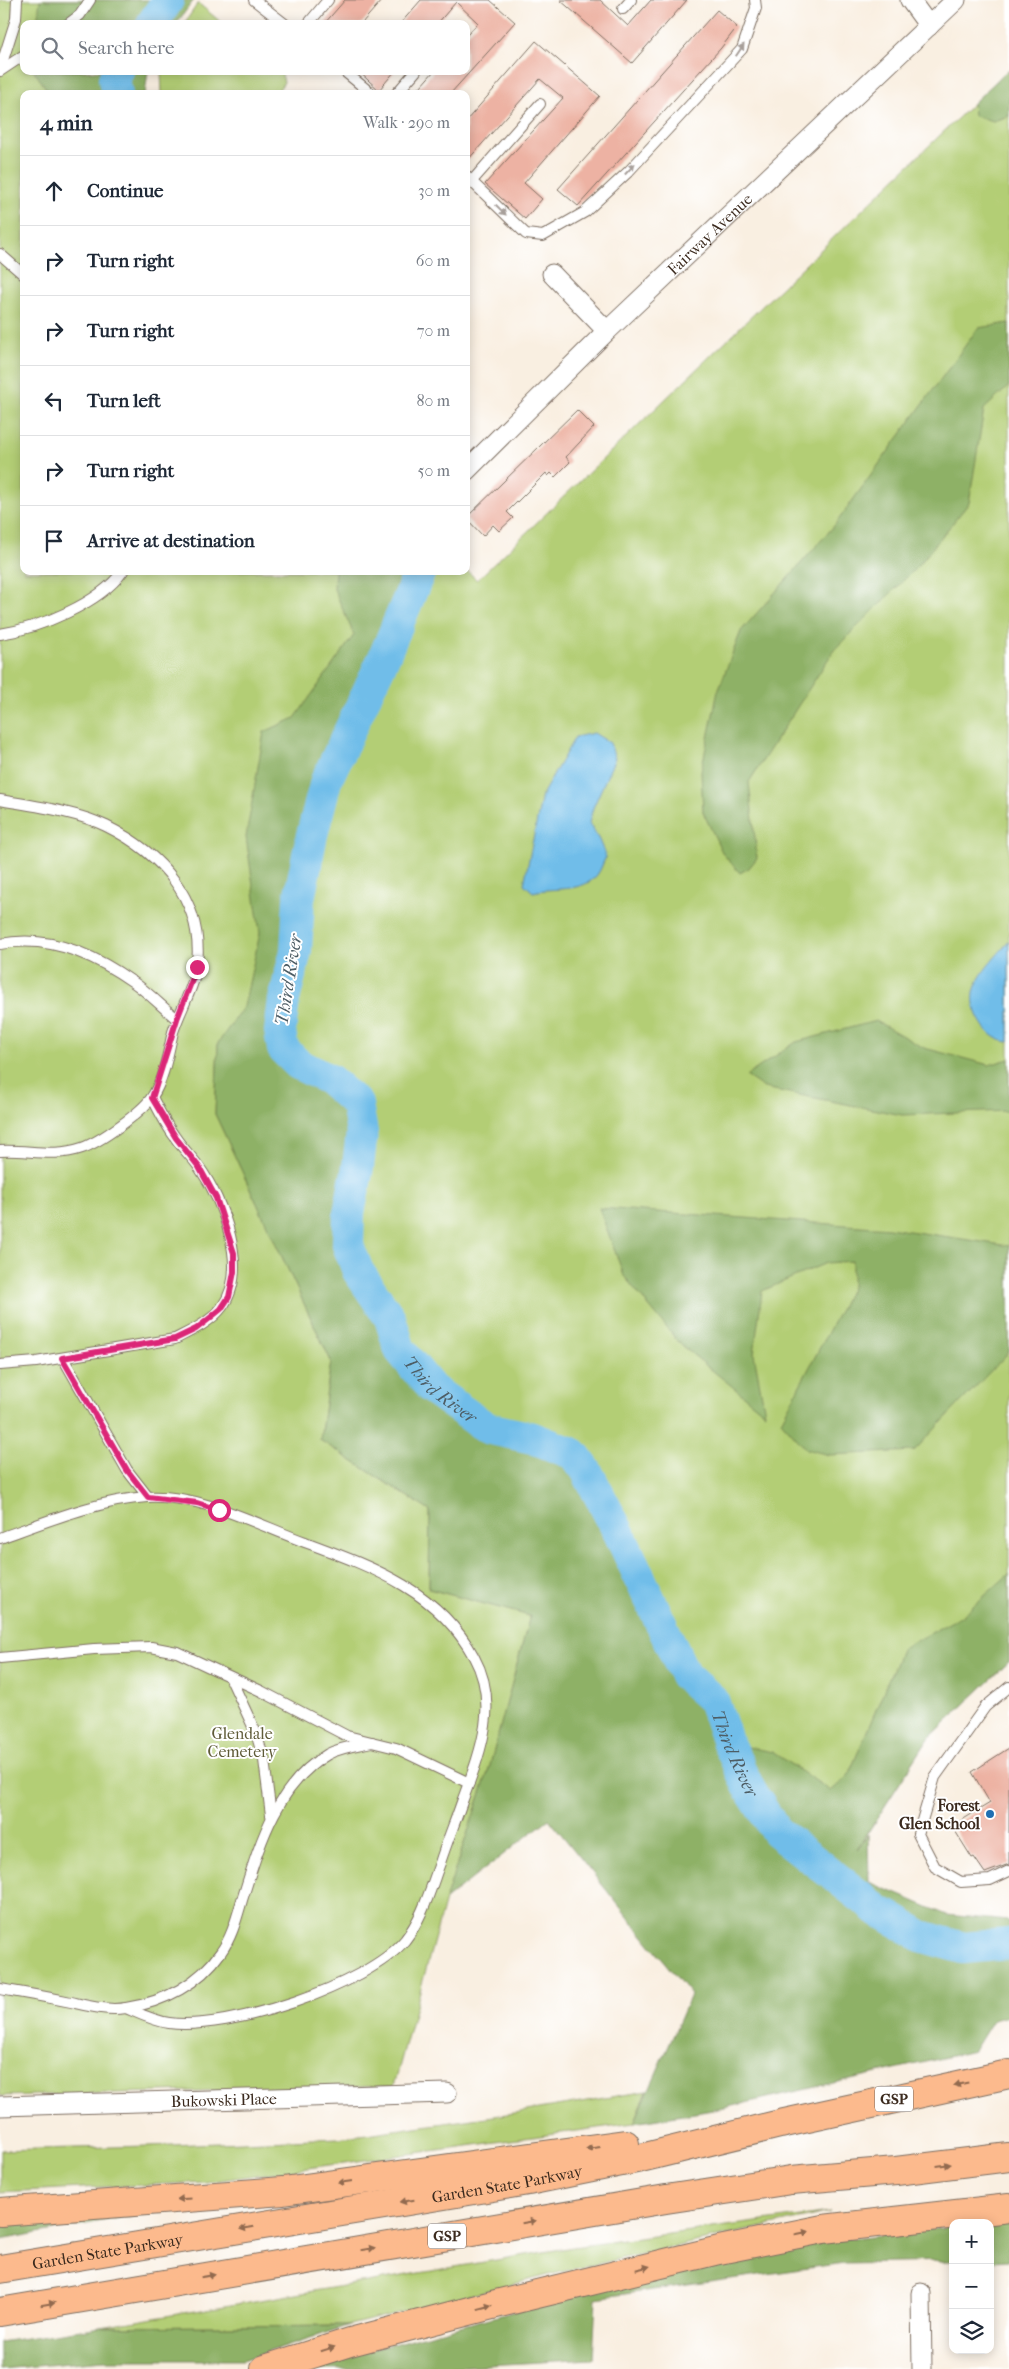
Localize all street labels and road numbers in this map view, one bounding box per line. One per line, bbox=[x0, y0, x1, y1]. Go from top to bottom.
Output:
street label: Fairway Avenue bbox=[663, 189, 756, 279]
road number: GSP bbox=[875, 2086, 913, 2112]
street label: Bukowski Place bbox=[171, 2088, 277, 2111]
street label: Garden State Parkway bbox=[430, 2161, 584, 2206]
road number: GSP bbox=[428, 2224, 466, 2248]
street label: Garden State Parkway bbox=[31, 2229, 185, 2273]

